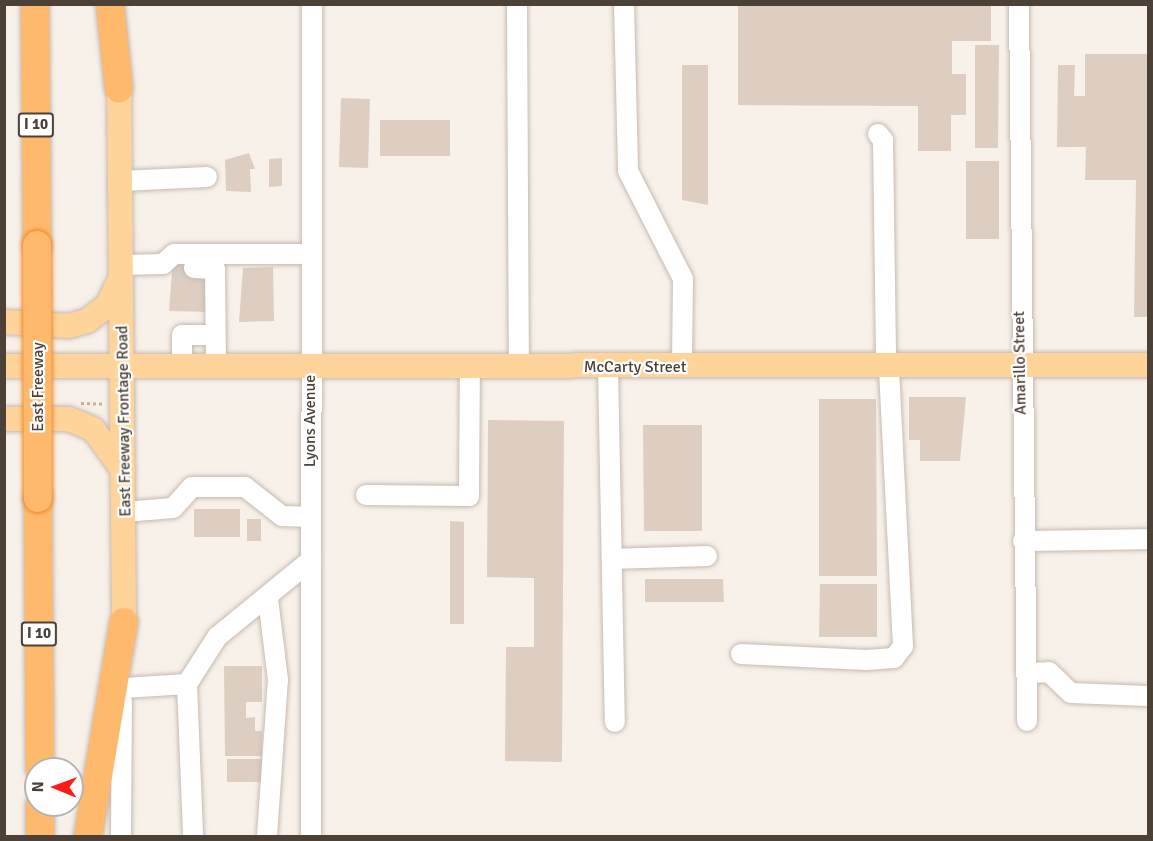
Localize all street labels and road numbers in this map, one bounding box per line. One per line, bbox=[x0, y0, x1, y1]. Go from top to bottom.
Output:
road number: I 10 bbox=[16, 113, 56, 137]
street label: Amarillo Street bbox=[1009, 311, 1031, 415]
street label: East Freeway Frontage Road bbox=[113, 325, 135, 517]
street label: East Freeway bbox=[28, 342, 48, 432]
street label: McCarty Street bbox=[584, 357, 686, 377]
street label: Lyons Avenue bbox=[300, 375, 320, 467]
road number: I 10 bbox=[20, 622, 58, 646]

